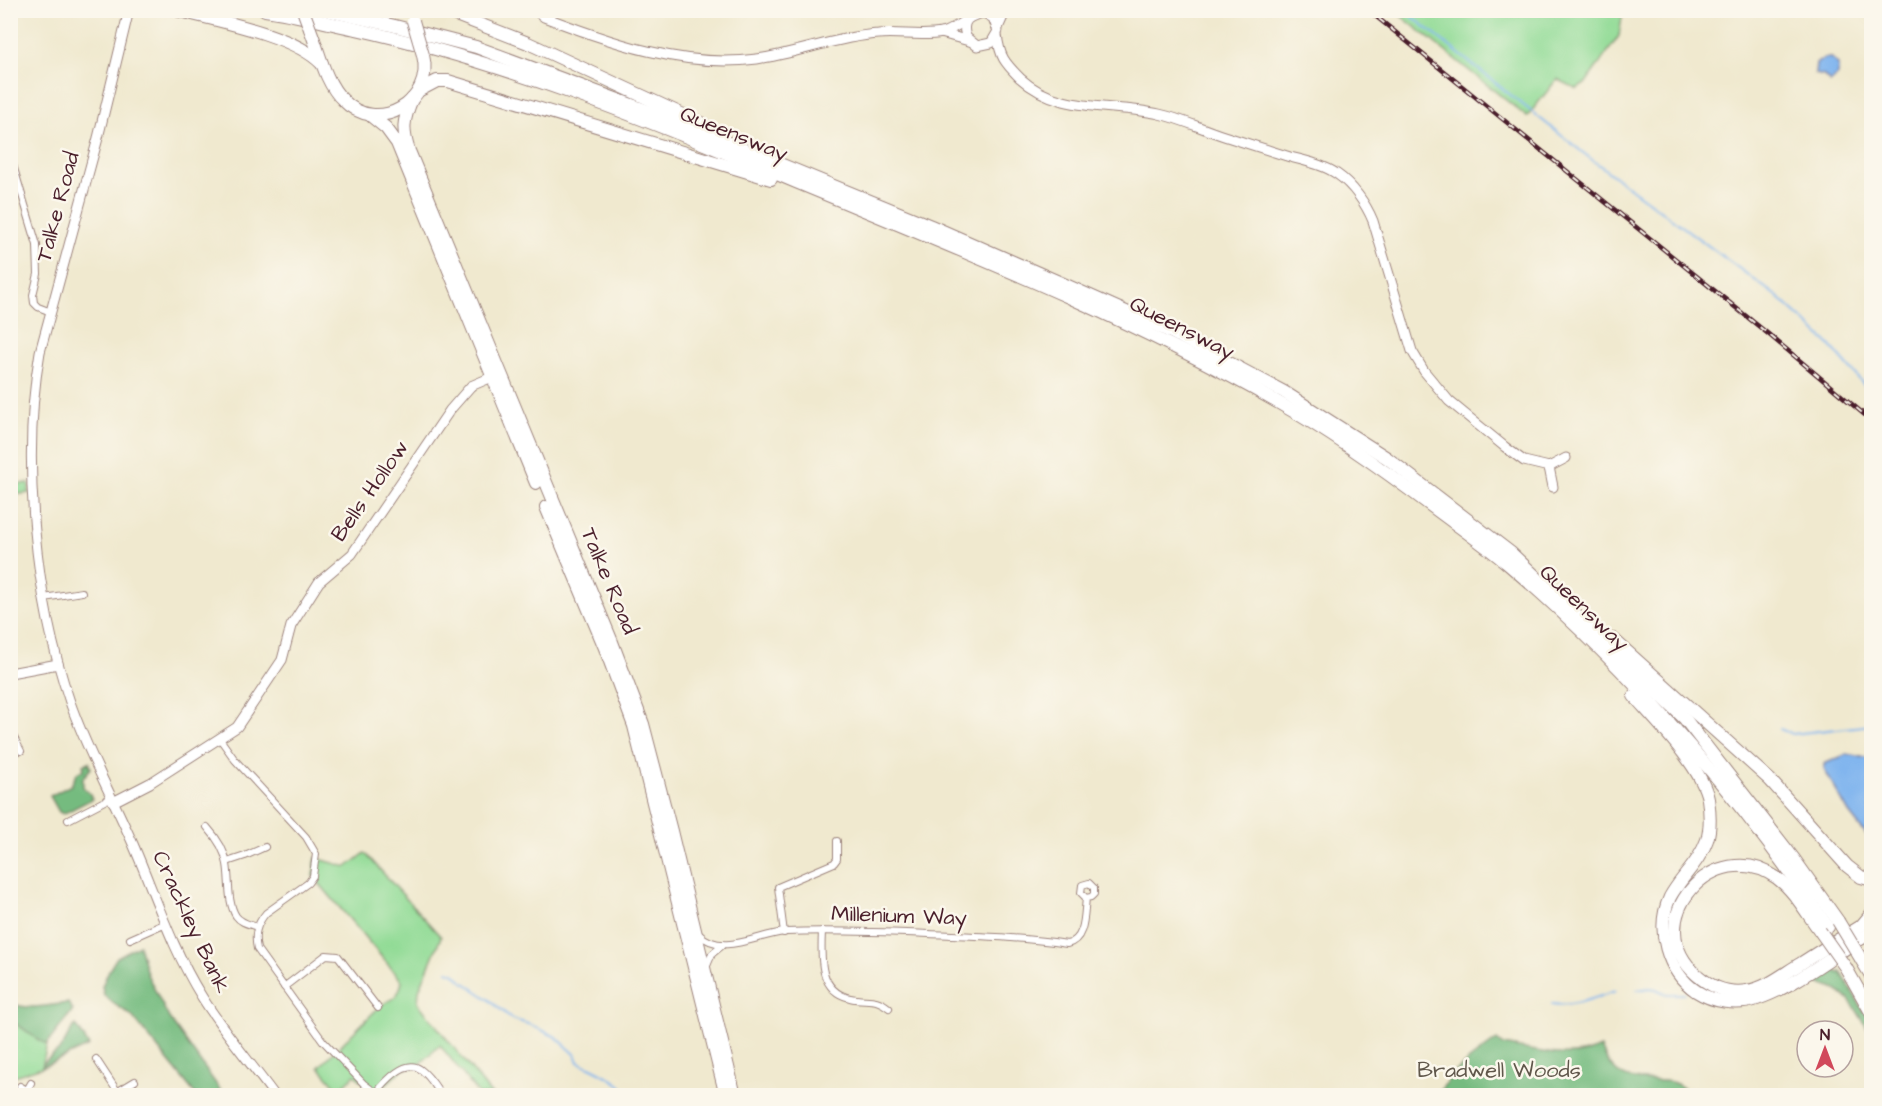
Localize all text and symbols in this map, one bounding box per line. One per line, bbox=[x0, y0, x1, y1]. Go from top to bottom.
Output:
street label: Queensway bbox=[675, 98, 793, 171]
street label: Talke Road bbox=[28, 148, 88, 266]
street label: Queensway bbox=[1124, 288, 1240, 369]
street label: Bells Hollow bbox=[324, 434, 416, 548]
street label: Talke Road bbox=[573, 523, 645, 639]
street label: Queensway bbox=[1532, 557, 1636, 659]
street label: Crackley Bank bbox=[144, 846, 238, 999]
street label: Millenium Way bbox=[831, 898, 967, 935]
north arrow bbox=[1795, 1019, 1855, 1079]
text: N bbox=[1820, 1024, 1830, 1046]
park label: Bradwell Woods bbox=[1417, 1055, 1581, 1086]

